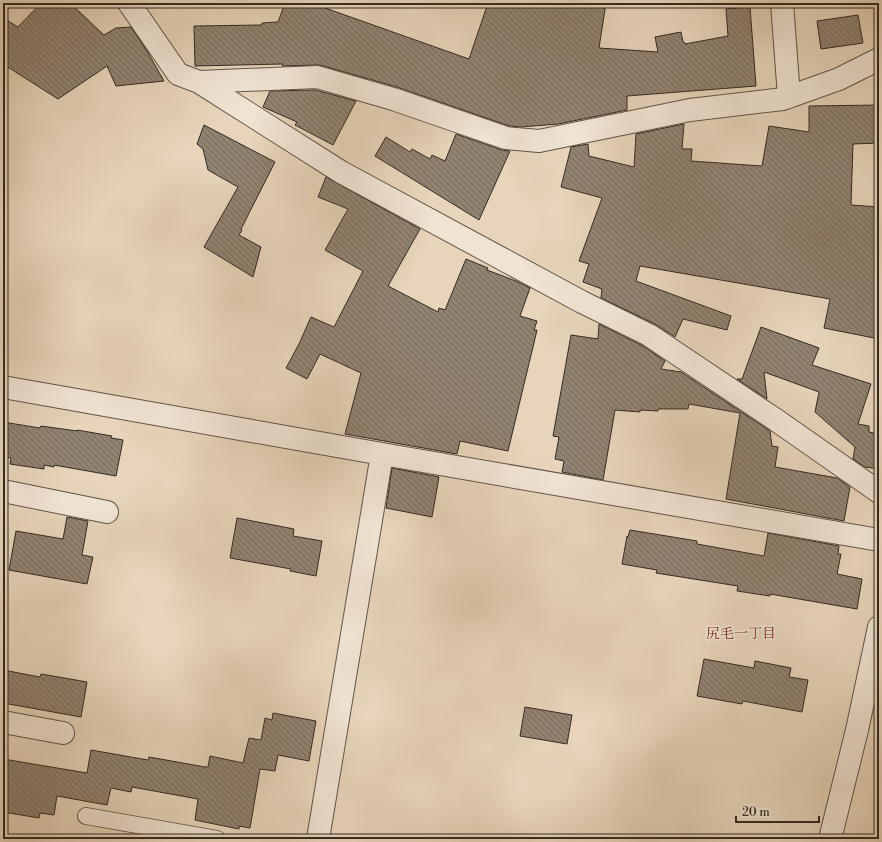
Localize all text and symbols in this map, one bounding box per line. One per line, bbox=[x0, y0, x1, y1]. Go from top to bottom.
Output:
district label: 尻毛一丁目 bbox=[706, 625, 776, 643]
scale bar bbox=[736, 798, 819, 824]
text: 20 m bbox=[742, 805, 770, 820]

